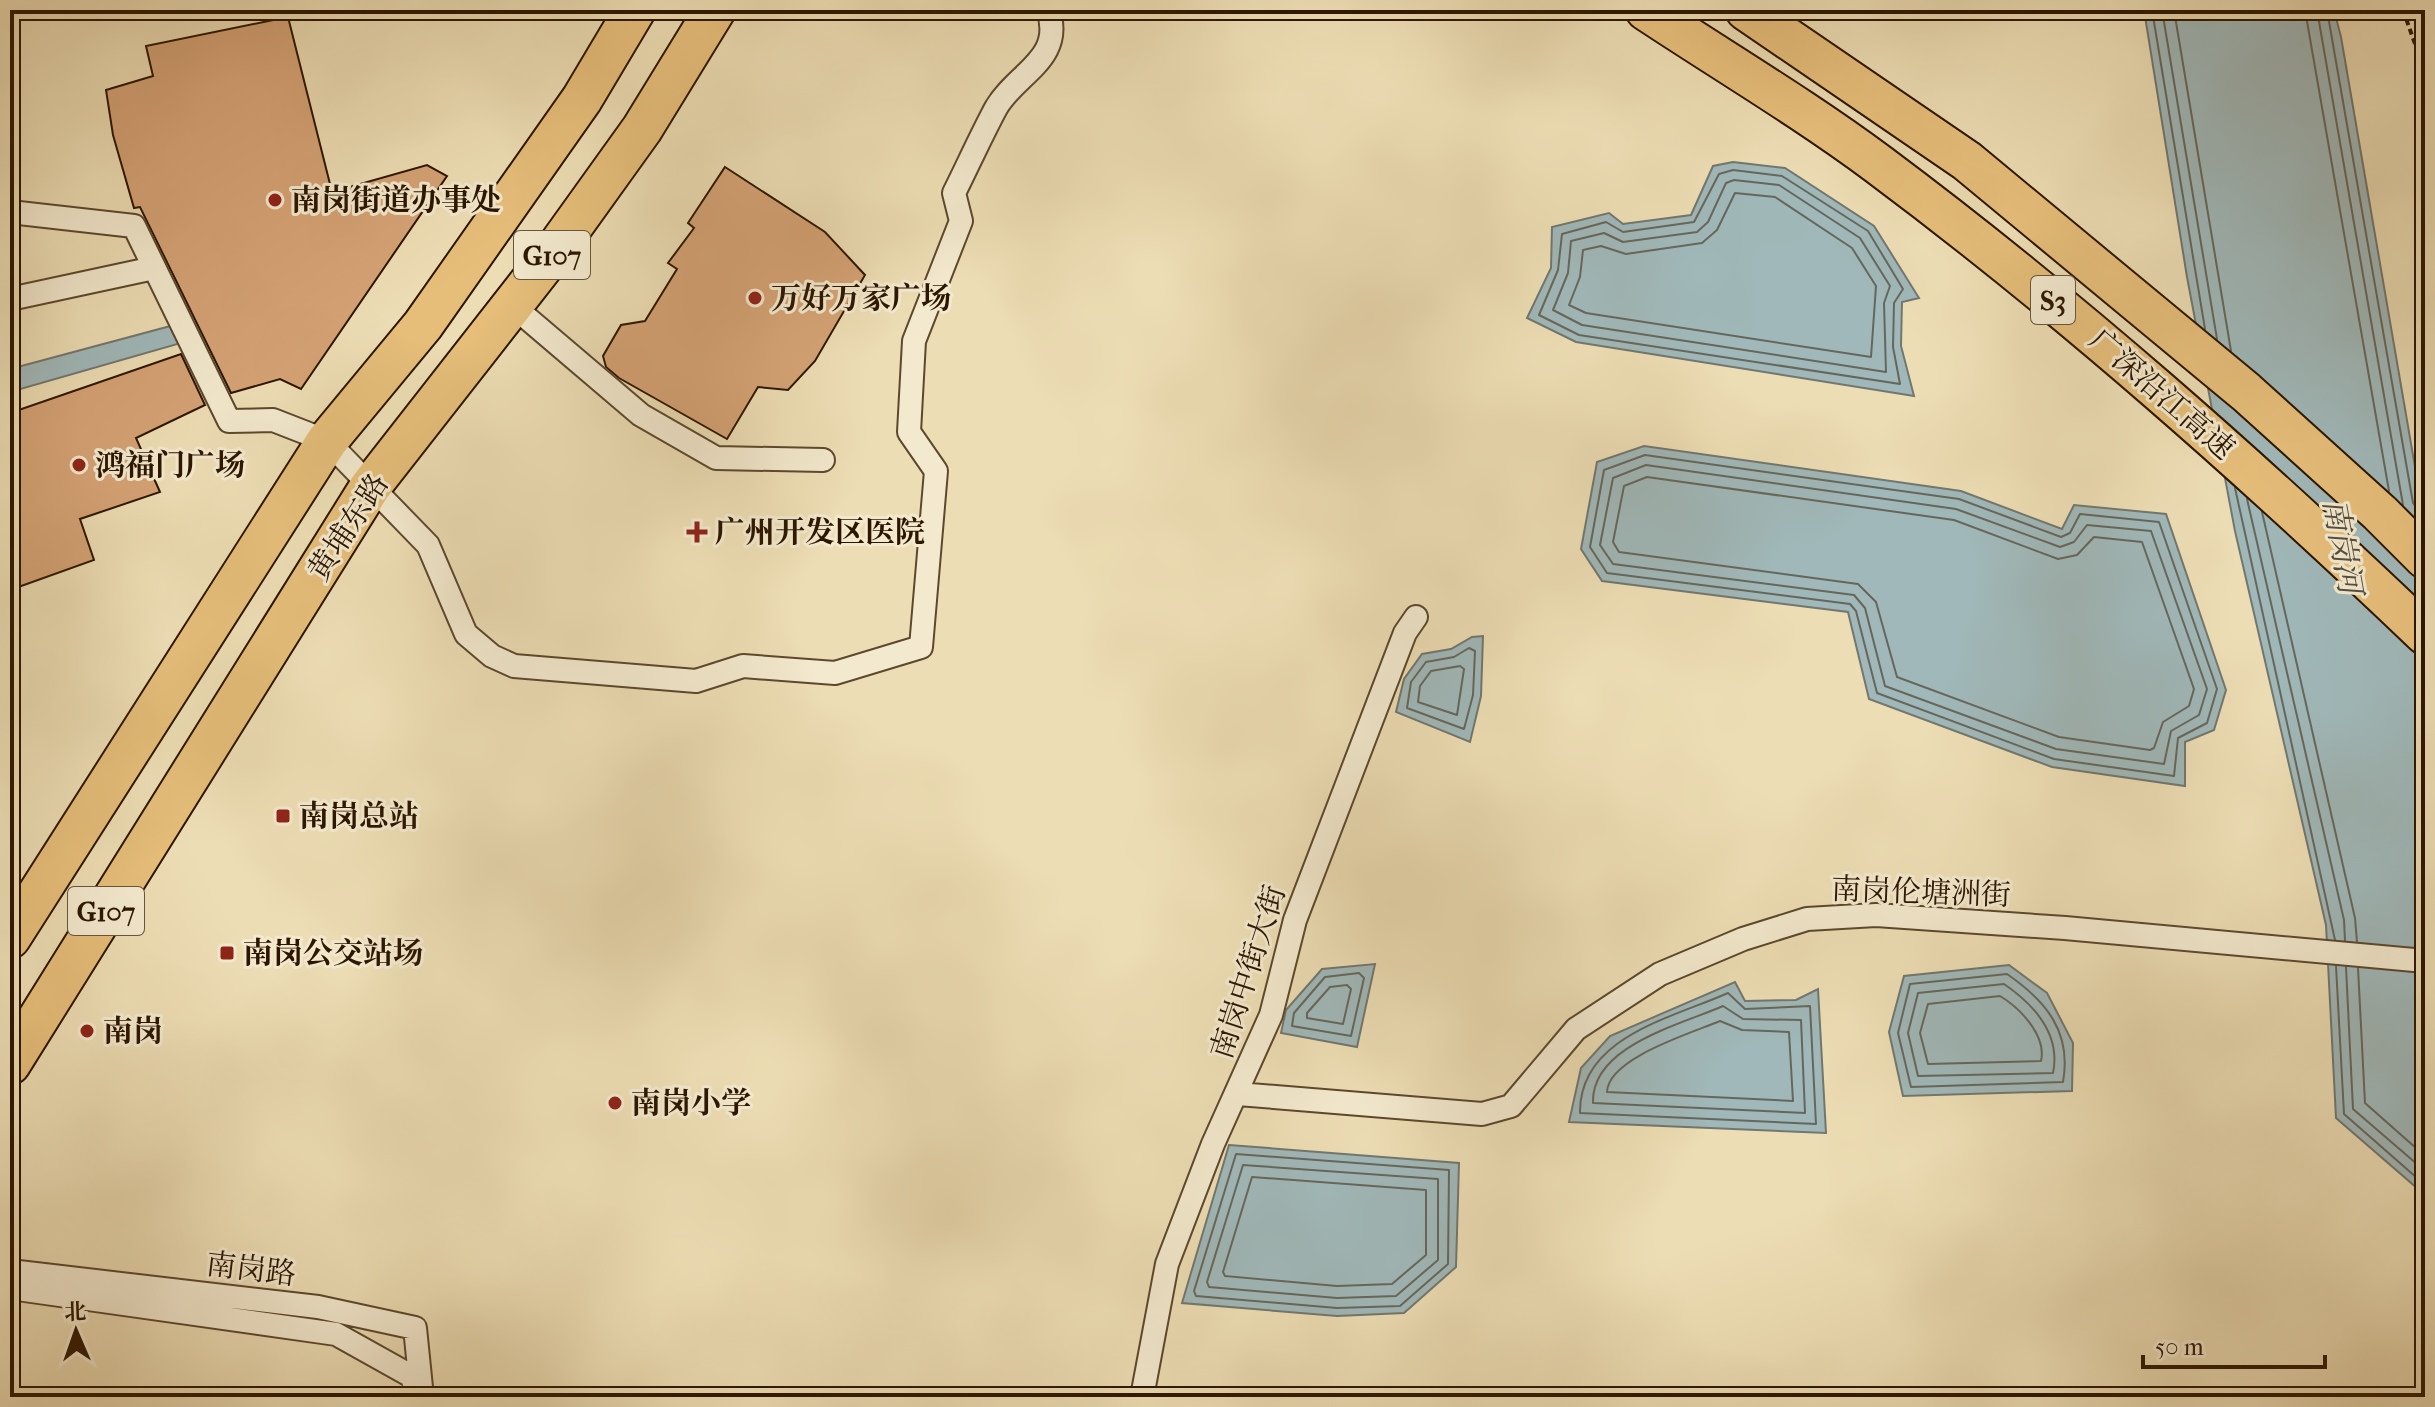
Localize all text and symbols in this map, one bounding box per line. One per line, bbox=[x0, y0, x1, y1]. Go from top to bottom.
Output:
place label: 南岗街道办事处 bbox=[291, 183, 501, 218]
marker: 南岗街道办事处 bbox=[266, 191, 284, 209]
road number: G107 bbox=[514, 231, 590, 279]
road number: S3 bbox=[2031, 276, 2075, 324]
place label: 万好万家广场 bbox=[771, 281, 951, 316]
marker: 万好万家广场 bbox=[746, 289, 764, 307]
street label: 广深沿江高速 bbox=[2082, 322, 2241, 467]
place label: 鸿福门广场 bbox=[95, 448, 245, 483]
marker: 鸿福门广场 bbox=[70, 456, 88, 474]
street label: 黄埔东路 bbox=[301, 467, 396, 587]
water label: 南岗河 bbox=[2316, 496, 2370, 601]
place label: 广州开发区医院 bbox=[715, 515, 925, 550]
marker: 广州开发区医院 bbox=[686, 521, 708, 543]
place label: 南岗总站 bbox=[299, 799, 419, 834]
marker: 南岗总站 bbox=[274, 807, 292, 825]
street label: 南岗伦塘洲街 bbox=[1830, 872, 2012, 913]
street label: 南岗中街大街 bbox=[1204, 881, 1293, 1063]
road number: G107 bbox=[68, 887, 144, 935]
place label: 南岗公交站场 bbox=[243, 936, 423, 971]
marker: 南岗公交站场 bbox=[218, 944, 236, 962]
place label: 南岗 bbox=[103, 1014, 163, 1049]
marker: 南岗 bbox=[78, 1022, 96, 1040]
place label: 南岗小学 bbox=[631, 1086, 751, 1121]
marker: 南岗小学 bbox=[606, 1094, 624, 1112]
street label: 南岗路 bbox=[204, 1247, 298, 1292]
north arrow bbox=[36, 1291, 116, 1371]
text: 北 bbox=[64, 1299, 87, 1325]
scale bar bbox=[2143, 1319, 2325, 1369]
text: 50 m bbox=[2155, 1333, 2204, 1361]

